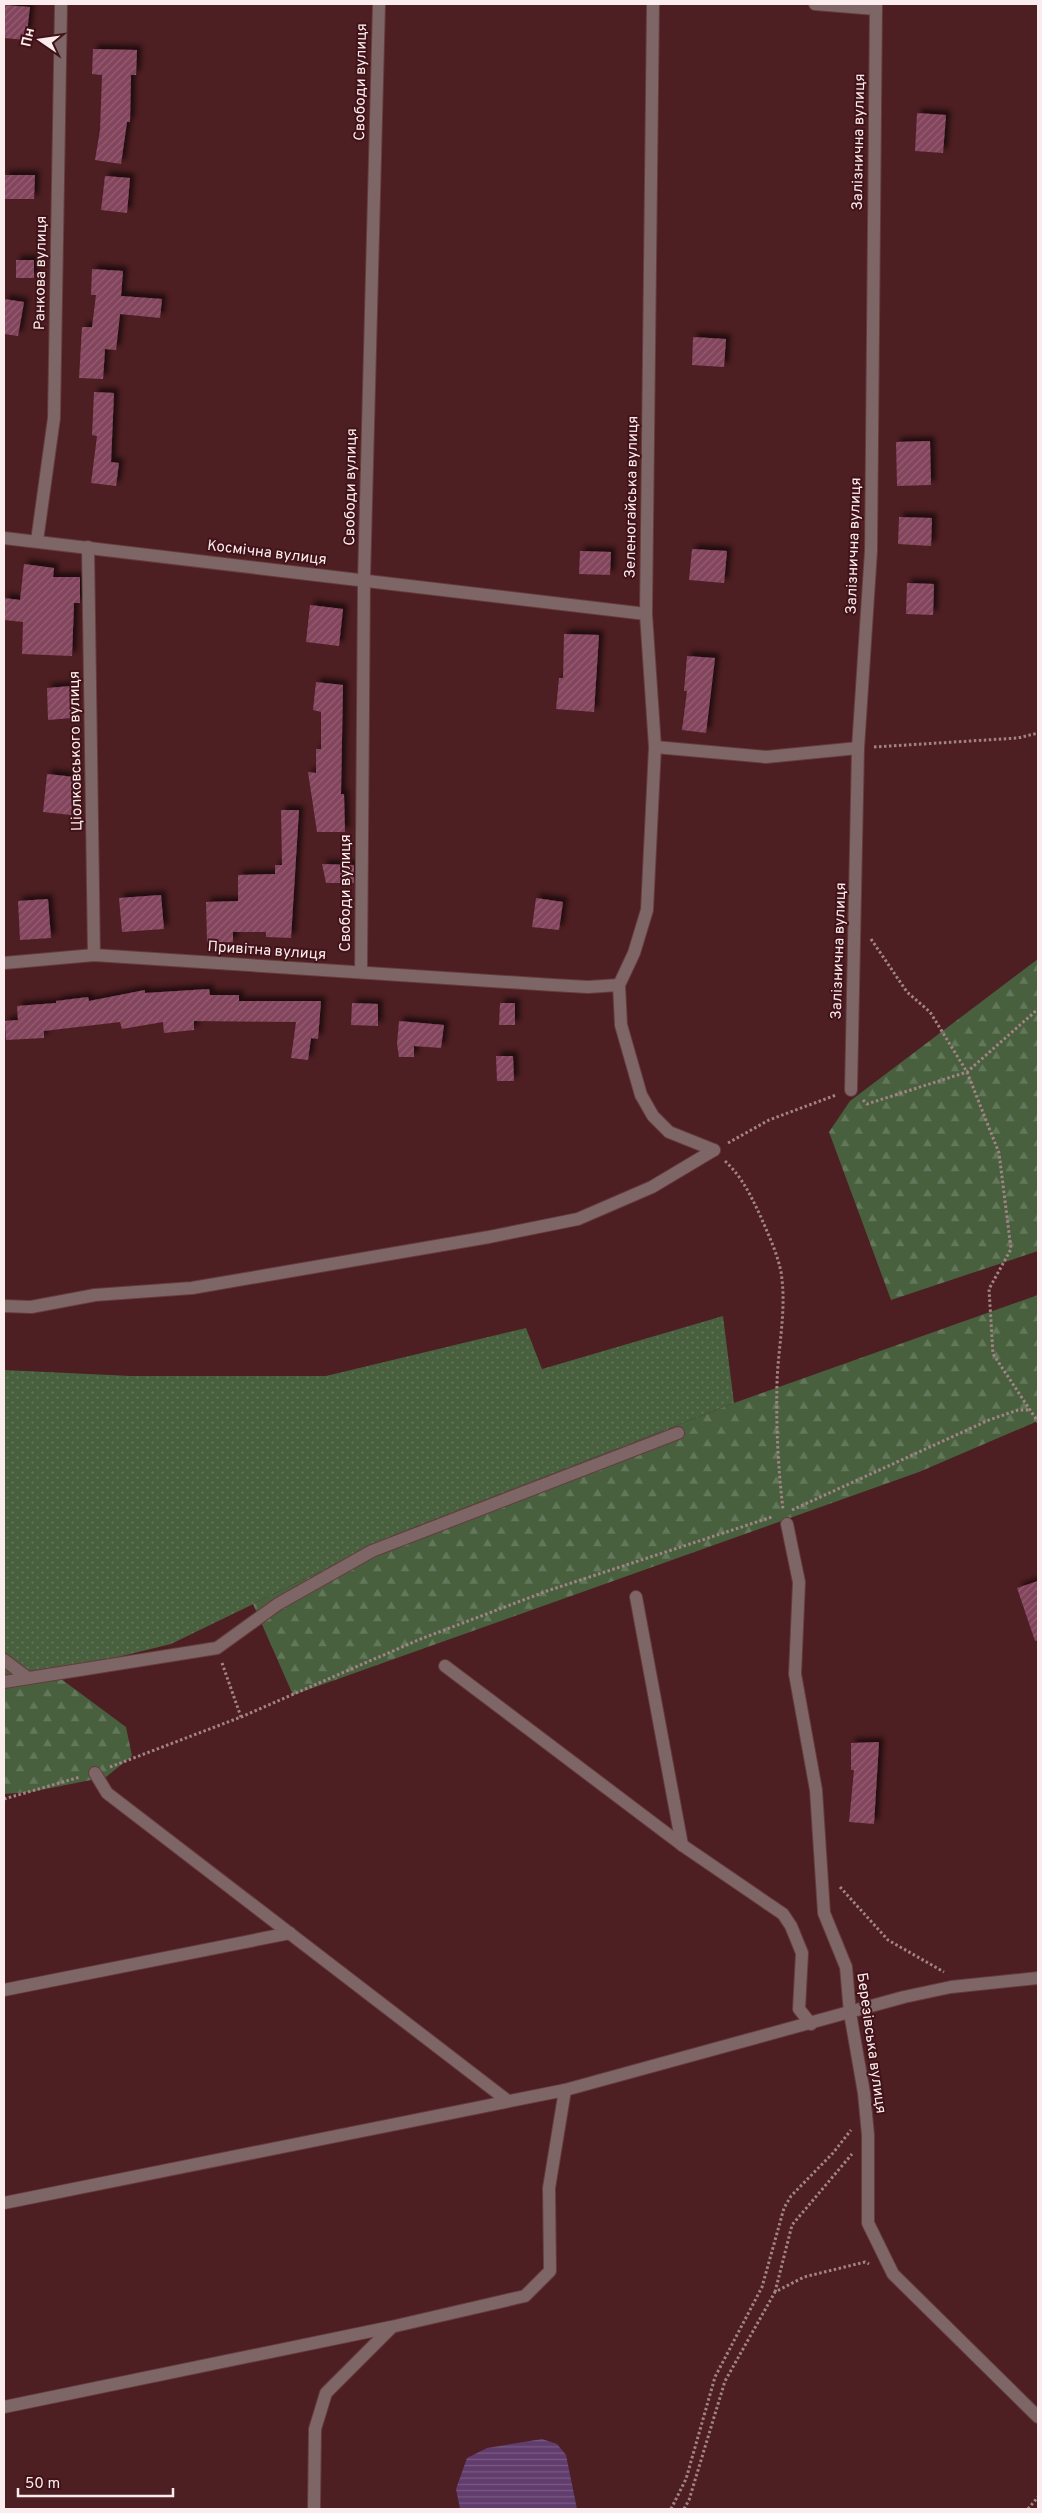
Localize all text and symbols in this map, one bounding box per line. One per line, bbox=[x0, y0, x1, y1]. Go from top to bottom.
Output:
north arrow bbox=[15, 15, 65, 65]
street label: Свободи вулиця bbox=[351, 23, 372, 141]
text: Пн bbox=[18, 26, 39, 49]
street label: Залізнична вулиця bbox=[849, 73, 870, 211]
street label: Ранкова вулиця bbox=[31, 216, 52, 330]
street label: Зеленогайська вулиця bbox=[622, 415, 643, 579]
street label: Свободи вулиця bbox=[341, 428, 362, 546]
street label: Залізнична вулиця bbox=[843, 477, 866, 615]
street label: Космічна вулиця bbox=[206, 537, 328, 570]
street label: Ціолковського вулиця bbox=[66, 671, 87, 831]
street label: Свободи вулиця bbox=[337, 834, 356, 952]
street label: Залізнична вулиця bbox=[828, 882, 851, 1020]
street label: Привітна вулиця bbox=[207, 938, 327, 965]
street label: Березівська вулиця bbox=[851, 1972, 890, 2115]
scale bar bbox=[18, 2466, 172, 2498]
text: 50 m bbox=[25, 2475, 60, 2494]

